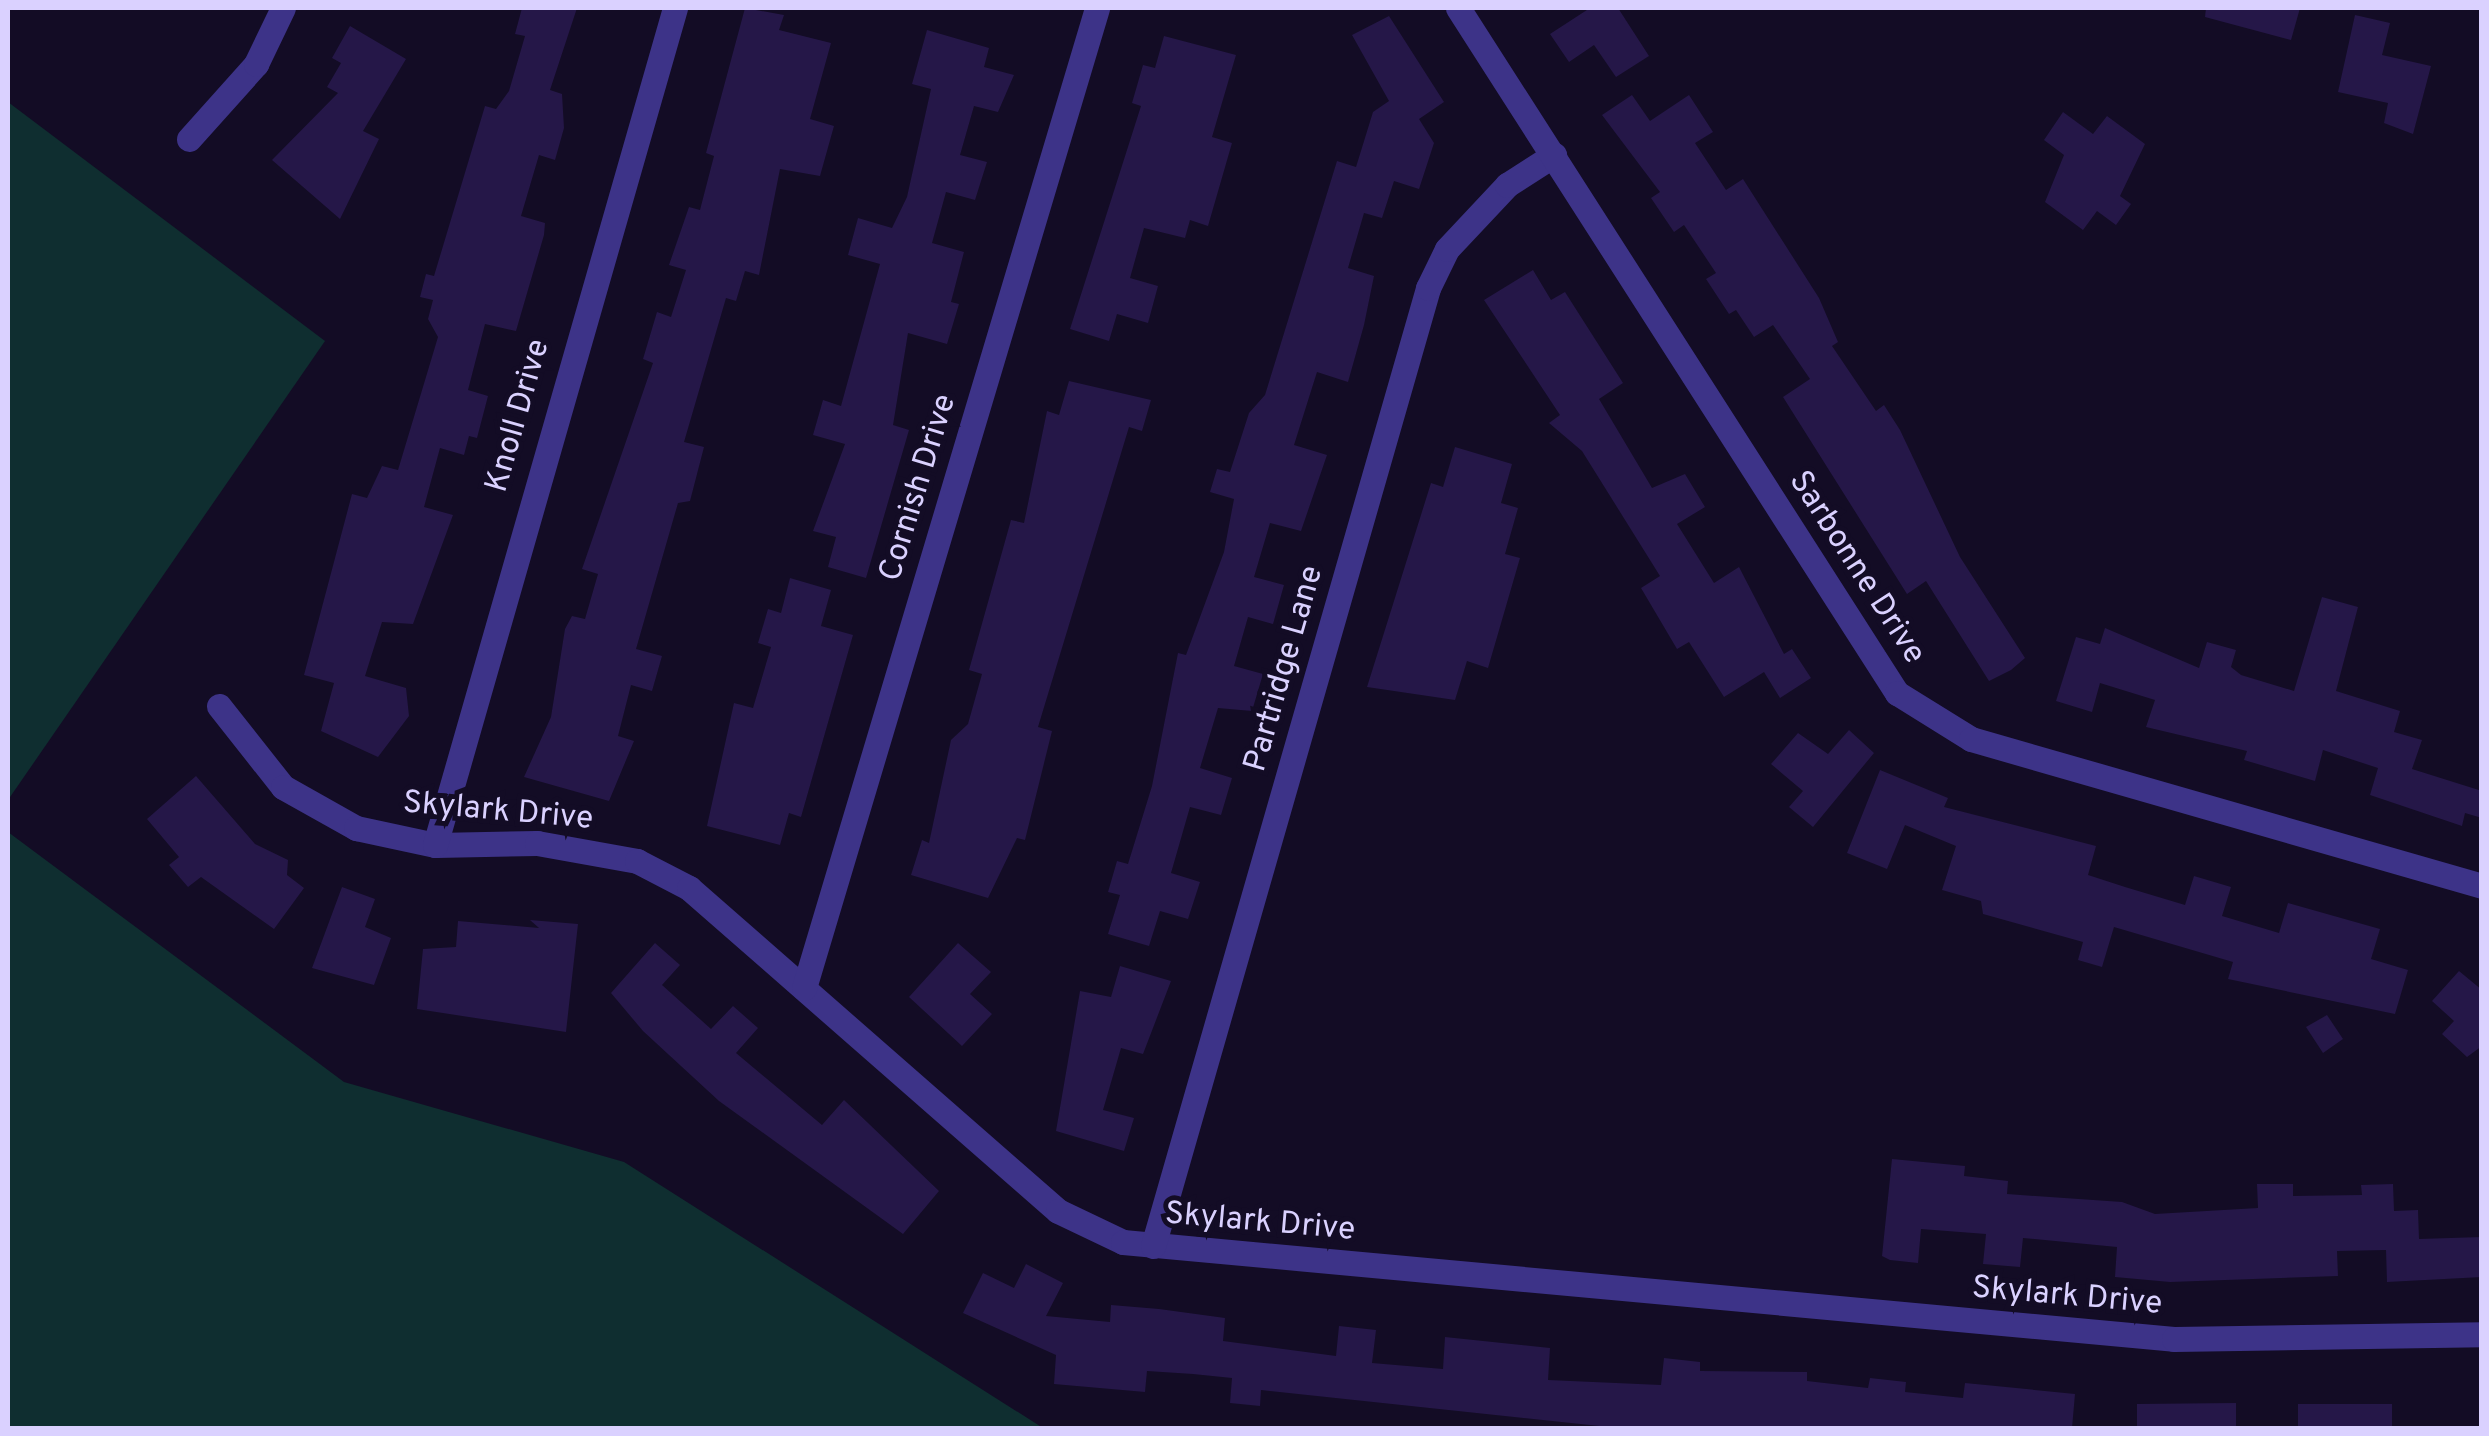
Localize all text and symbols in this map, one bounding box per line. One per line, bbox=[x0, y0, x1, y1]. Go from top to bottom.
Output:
street label: Knoll Drive bbox=[479, 335, 559, 497]
street label: Cornish Drive bbox=[872, 390, 966, 586]
street label: Sarbonne Drive bbox=[1779, 464, 1933, 672]
street label: Partridge Lane bbox=[1237, 562, 1333, 776]
street label: Skylark Drive bbox=[401, 785, 595, 839]
street label: Skylark Drive bbox=[1163, 1196, 1357, 1250]
street label: Skylark Drive bbox=[1970, 1270, 2164, 1324]

